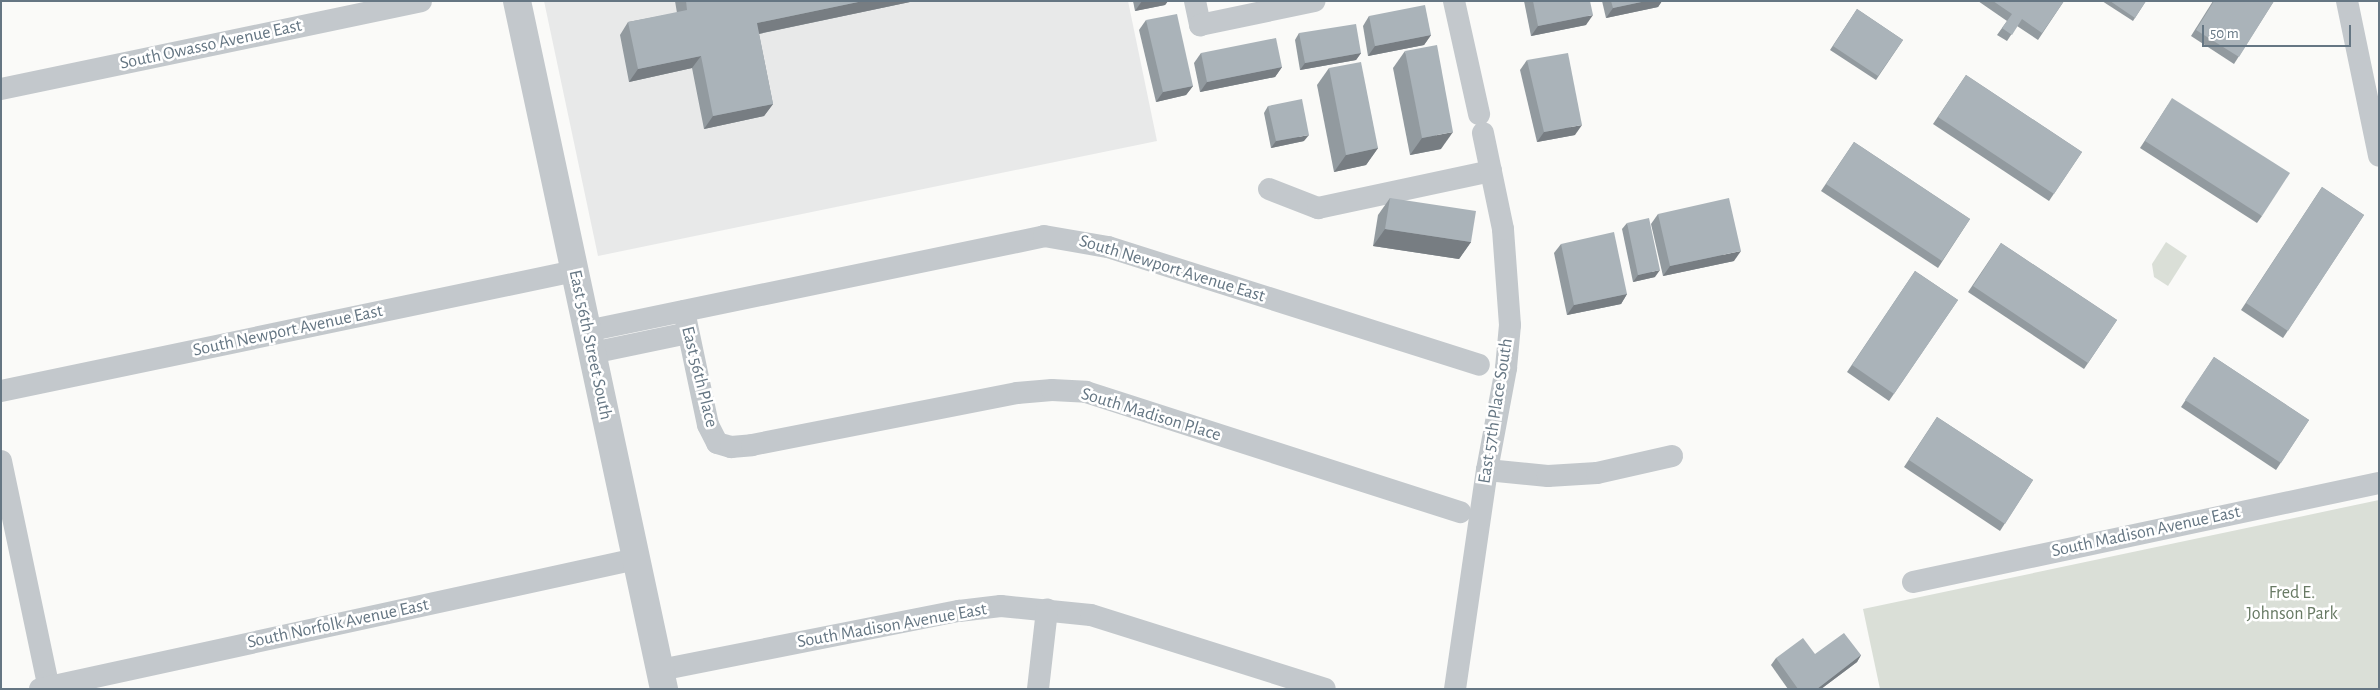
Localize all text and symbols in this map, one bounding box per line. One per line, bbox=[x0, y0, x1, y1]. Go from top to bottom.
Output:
street label: South Owasso Avenue East bbox=[118, 15, 304, 75]
scale bar bbox=[2205, 15, 2354, 47]
text: 50 m bbox=[2210, 26, 2239, 41]
street label: South Newport Avenue East bbox=[1076, 230, 1268, 308]
street label: East 56th Street South bbox=[564, 268, 616, 422]
street label: South Newport Avenue East bbox=[191, 300, 385, 362]
street label: East 56th Place bbox=[676, 324, 722, 430]
street label: East 57th Place South bbox=[1474, 337, 1518, 485]
street label: South Madison Place bbox=[1078, 383, 1224, 447]
street label: South Madison Avenue East bbox=[2050, 501, 2242, 563]
park label: Fred E. Johnson Park bbox=[2246, 583, 2338, 626]
street label: South Norfolk Avenue East bbox=[245, 594, 431, 654]
street label: South Madison Avenue East bbox=[795, 599, 989, 653]

